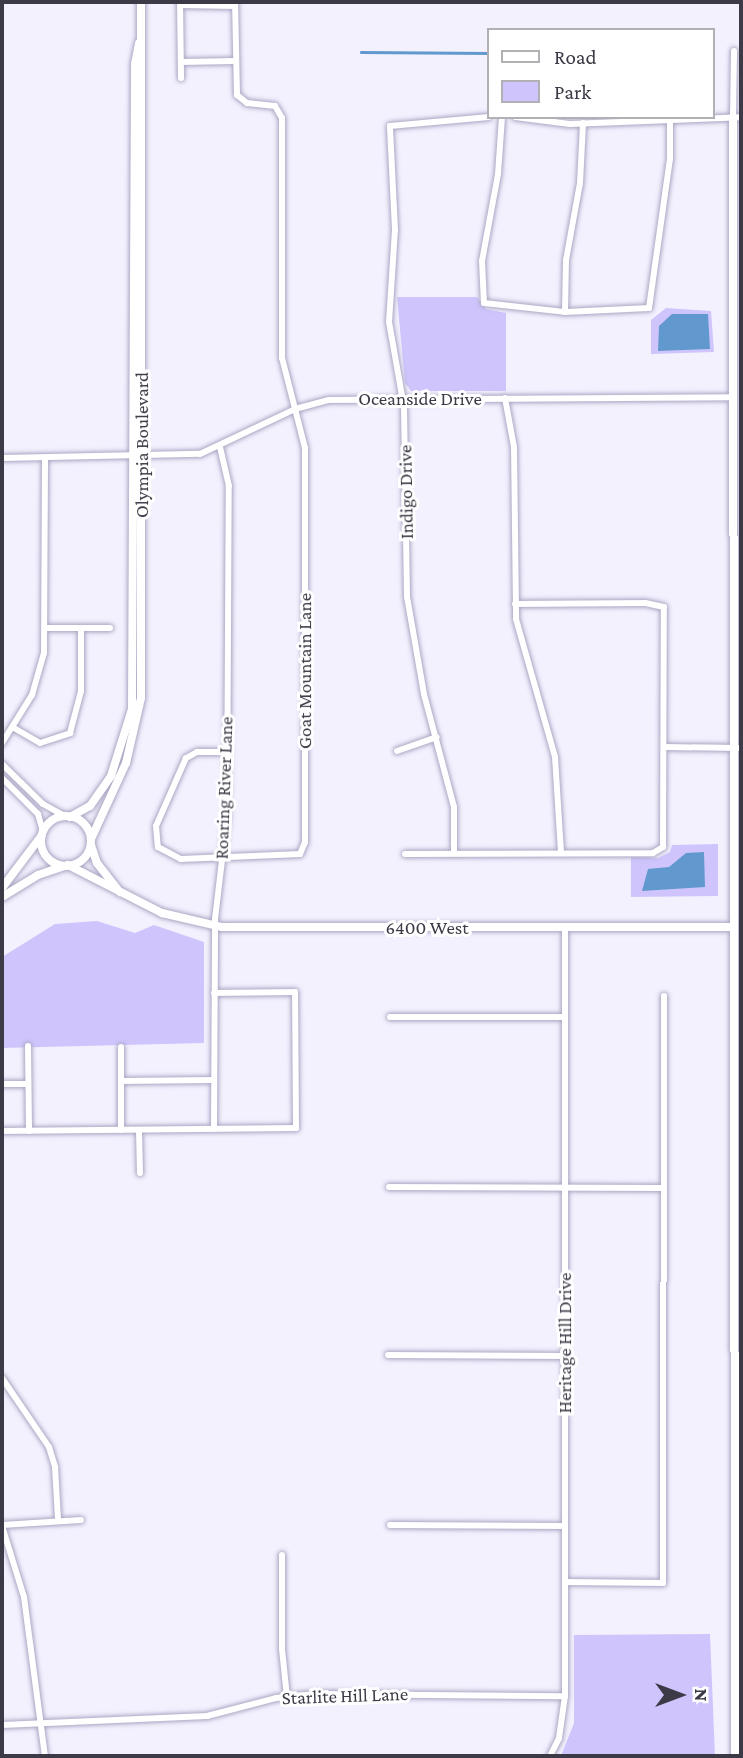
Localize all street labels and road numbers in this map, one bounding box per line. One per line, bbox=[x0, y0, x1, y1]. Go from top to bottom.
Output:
street label: Olympia Boulevard bbox=[131, 372, 153, 518]
street label: Oceanside Drive bbox=[358, 388, 482, 410]
street label: Indigo Drive bbox=[394, 445, 418, 539]
street label: Goat Mountain Lane bbox=[294, 593, 316, 749]
street label: Roaring River Lane bbox=[210, 716, 238, 860]
street label: 6400 West bbox=[385, 917, 469, 939]
street label: Heritage Hill Drive bbox=[554, 1273, 576, 1413]
street label: Starlite Hill Lane bbox=[281, 1682, 409, 1710]

